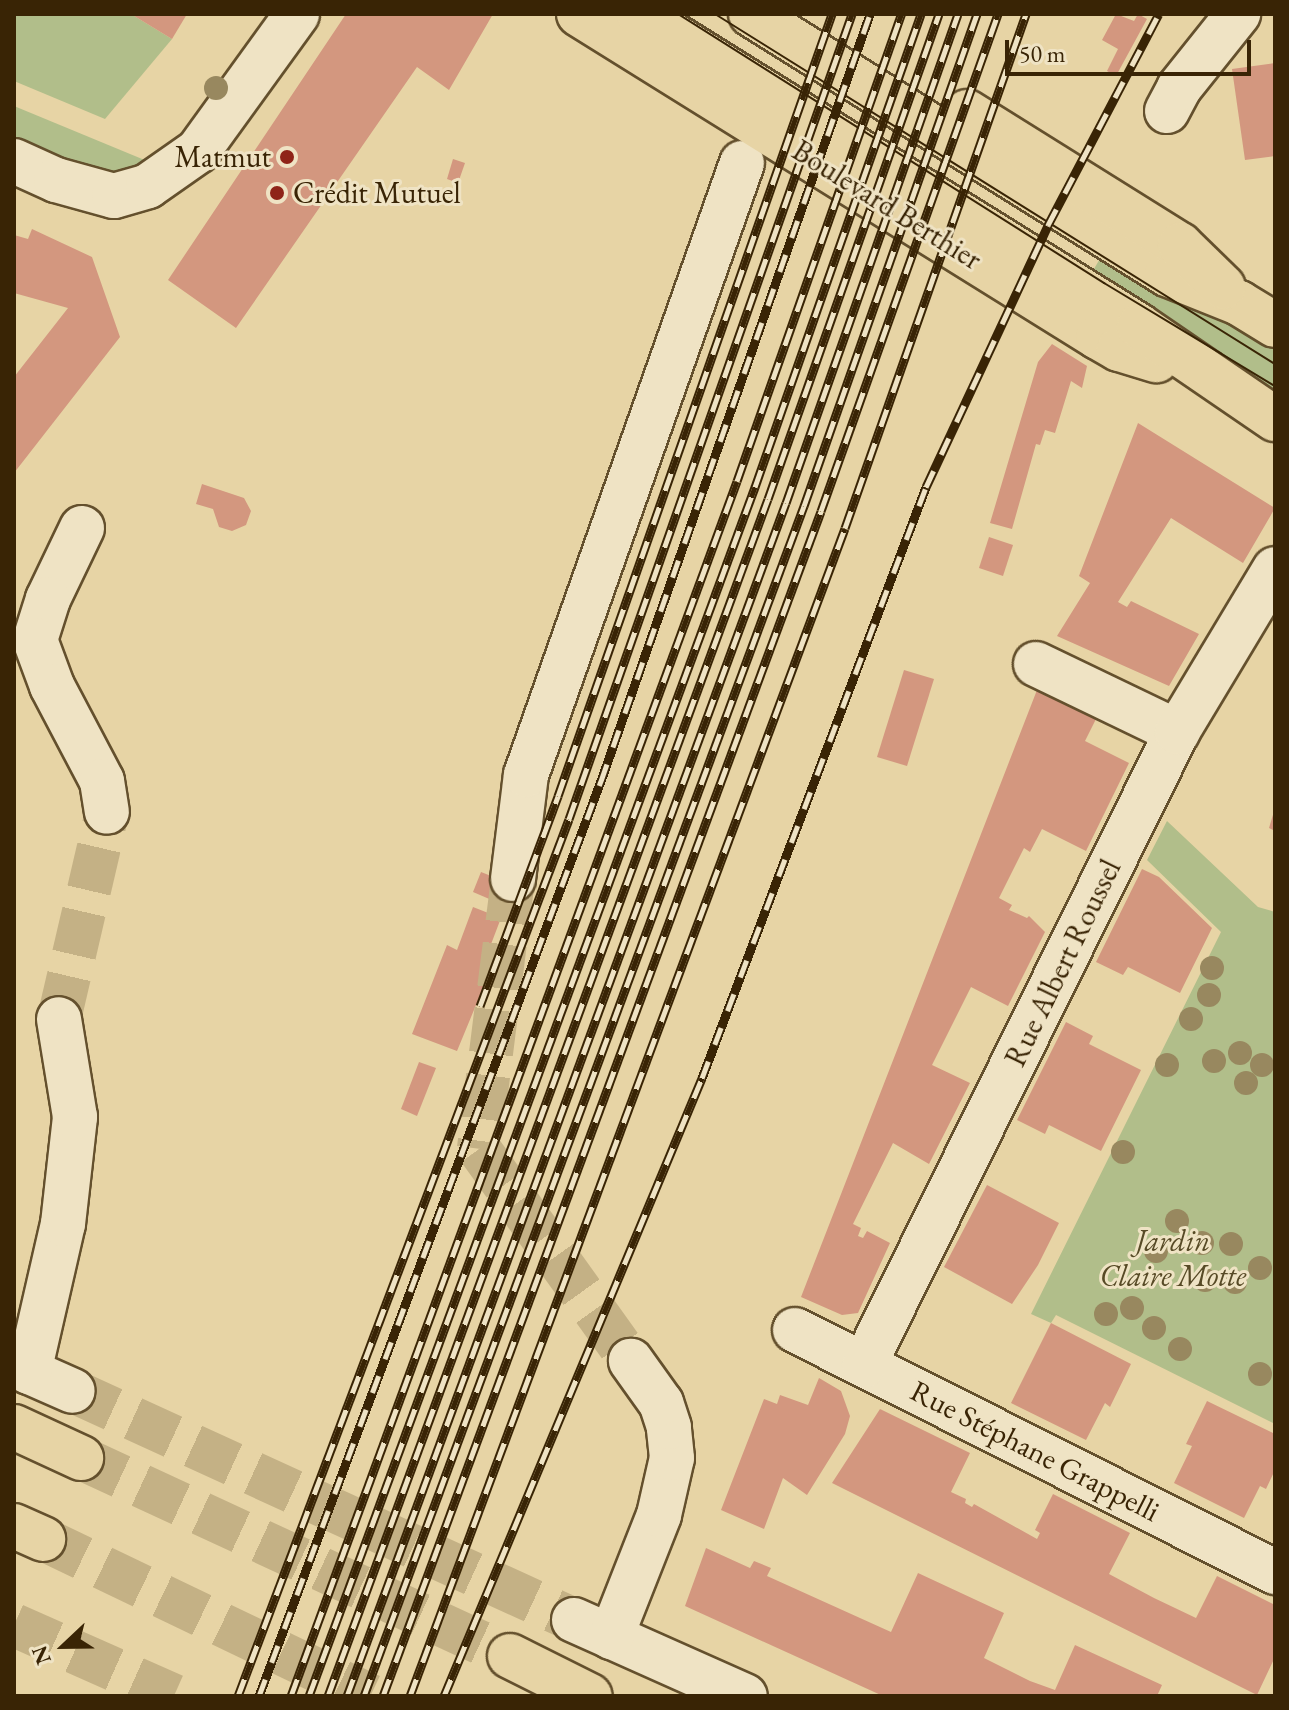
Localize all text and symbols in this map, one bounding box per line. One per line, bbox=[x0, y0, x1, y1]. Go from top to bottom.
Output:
scale bar bbox=[1009, 24, 1255, 74]
text: 50 m bbox=[1019, 38, 1066, 69]
street label: Boulevard Berthier bbox=[786, 132, 988, 278]
place label: Matmut bbox=[175, 139, 271, 175]
marker: Matmut bbox=[278, 148, 296, 166]
place label: Crédit Mutuel bbox=[293, 175, 461, 211]
marker: Crédit Mutuel bbox=[268, 184, 286, 202]
street label: Rue Albert Roussel bbox=[997, 854, 1129, 1072]
park label: Jardin Claire Motte bbox=[1100, 1223, 1246, 1294]
street label: Rue Stéphane Grappelli bbox=[905, 1373, 1165, 1529]
north arrow bbox=[24, 1606, 104, 1686]
text: N bbox=[25, 1641, 58, 1669]

